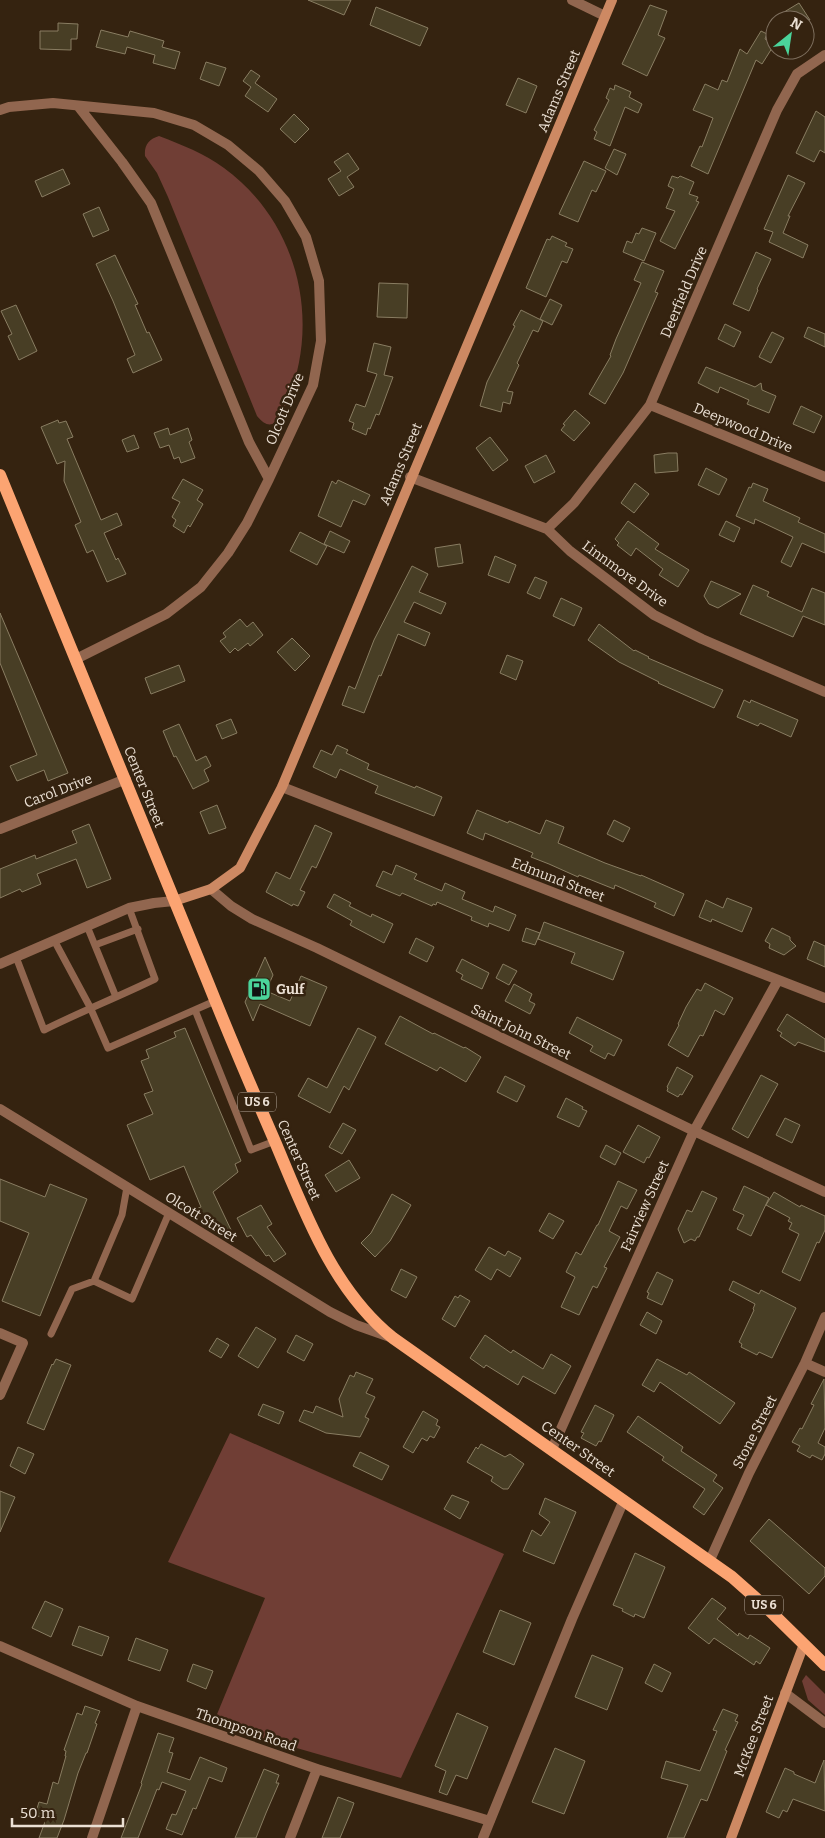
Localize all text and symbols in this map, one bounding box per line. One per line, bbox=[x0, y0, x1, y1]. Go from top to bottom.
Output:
north arrow bbox=[765, 10, 815, 60]
text: N bbox=[787, 14, 805, 34]
street label: Adams Street bbox=[534, 47, 584, 135]
street label: Deerfield Drive bbox=[657, 244, 711, 340]
street label: Olcott Drive bbox=[262, 370, 308, 448]
street label: Deepwood Drive bbox=[691, 399, 795, 457]
street label: Adams Street bbox=[376, 420, 426, 508]
street label: Linnmore Drive bbox=[579, 537, 671, 611]
street label: Center Street bbox=[120, 744, 168, 830]
street label: Carol Drive bbox=[22, 770, 94, 812]
street label: Edmund Street bbox=[509, 854, 607, 906]
fuel station icon: Gulf bbox=[246, 976, 272, 1002]
place label: Gulf bbox=[276, 981, 305, 998]
street label: Saint John Street bbox=[468, 1000, 574, 1064]
road number: US 6 bbox=[238, 1092, 276, 1112]
street label: Center Street bbox=[274, 1117, 324, 1203]
street label: Fairview Street bbox=[617, 1158, 673, 1254]
street label: Olcott Street bbox=[162, 1188, 240, 1246]
street label: Stone Street bbox=[729, 1393, 781, 1471]
street label: Center Street bbox=[538, 1417, 618, 1481]
road number: US 6 bbox=[745, 1596, 783, 1614]
street label: McKee Street bbox=[731, 1693, 777, 1779]
street label: Thompson Road bbox=[193, 1705, 299, 1755]
scale bar bbox=[12, 1796, 124, 1828]
text: 50 m bbox=[20, 1804, 56, 1822]

